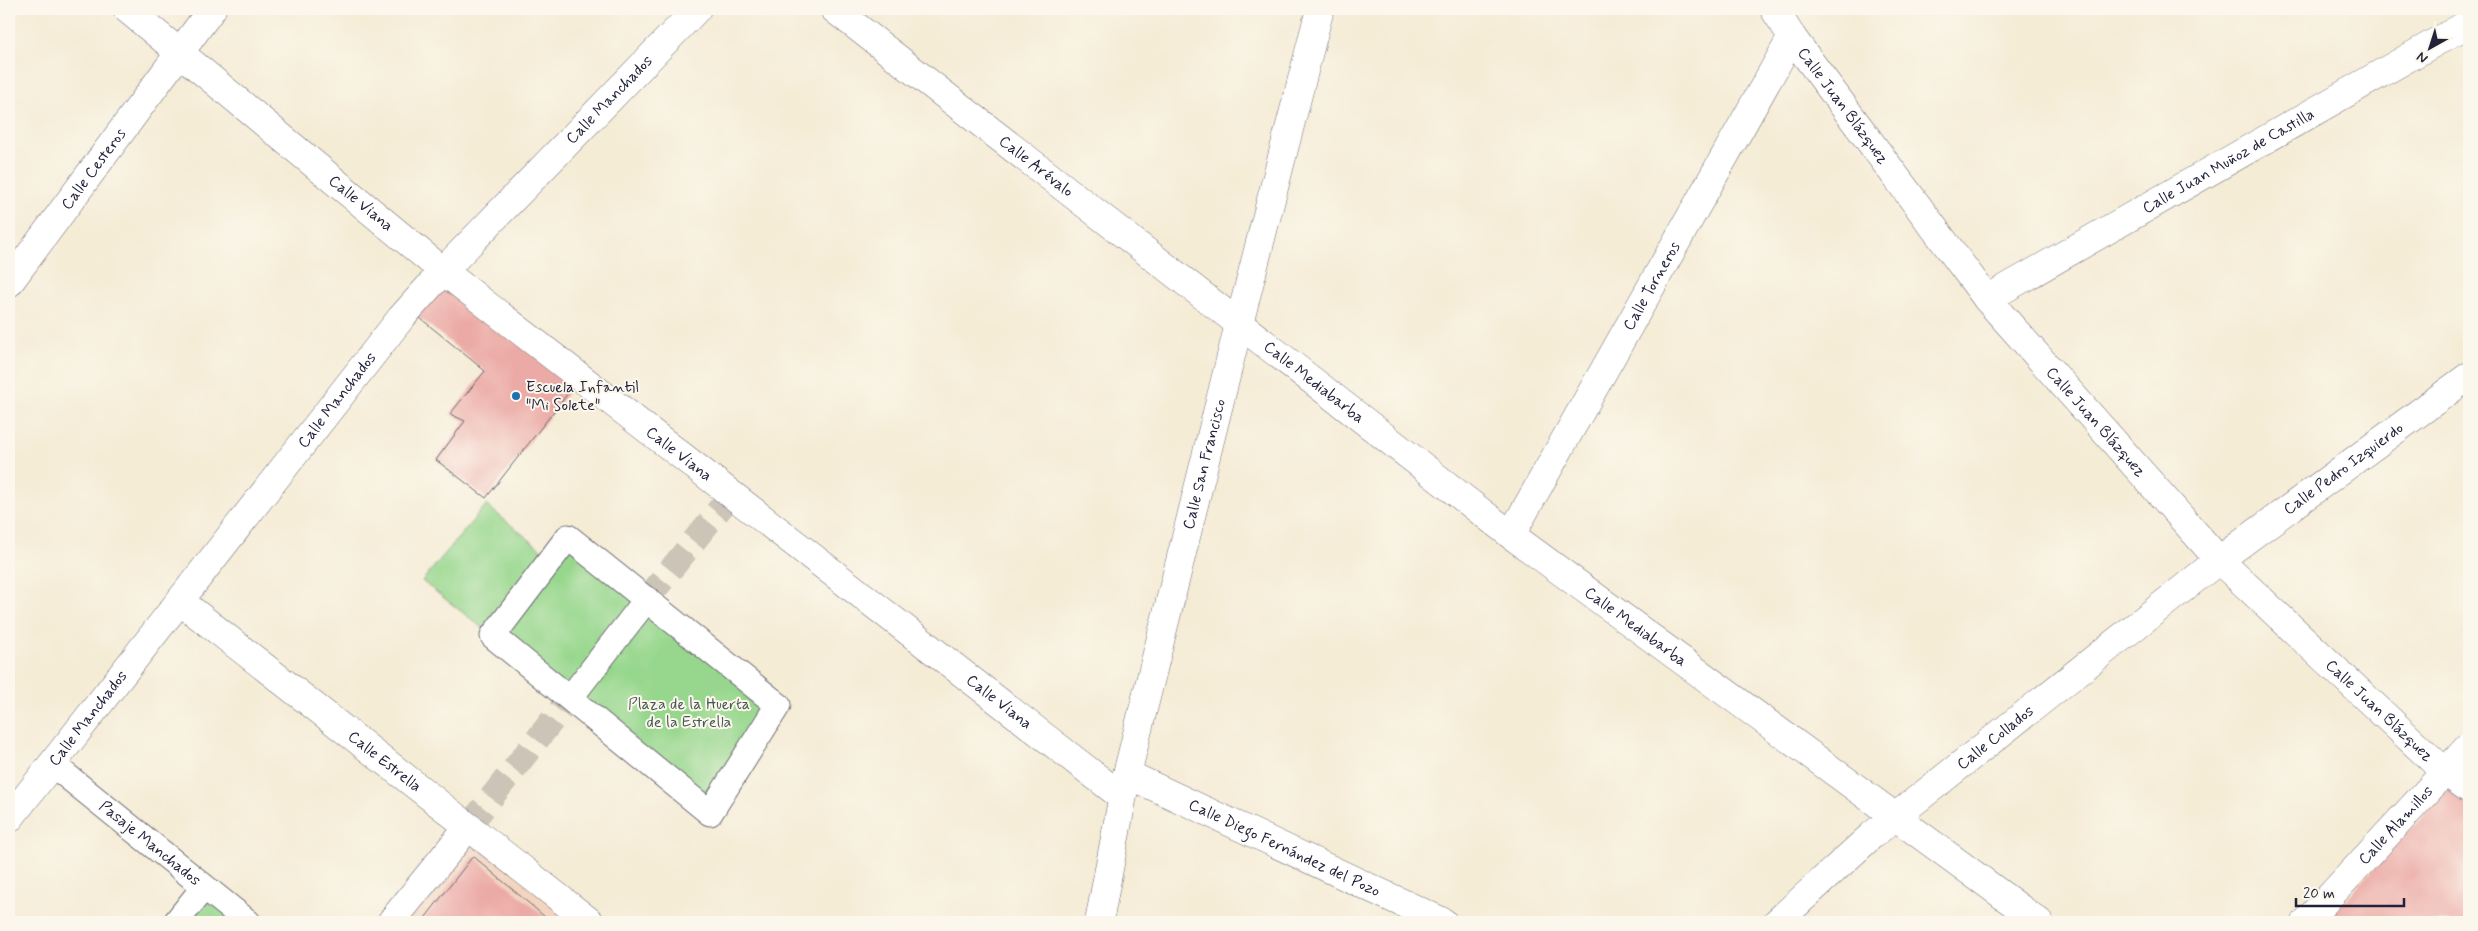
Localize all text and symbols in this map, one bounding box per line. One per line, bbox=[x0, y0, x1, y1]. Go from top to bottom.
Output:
north arrow bbox=[2406, 22, 2456, 72]
street label: Calle Juan Blázquez bbox=[1793, 43, 1894, 168]
text: N bbox=[2413, 47, 2432, 67]
street label: Calle Manchados bbox=[561, 50, 657, 149]
street label: Calle Juan Muñoz de Castilla bbox=[2138, 103, 2318, 218]
street label: Calle Cesteros bbox=[56, 124, 131, 214]
street label: Calle Arévalo bbox=[995, 130, 1078, 202]
street label: Calle Viana bbox=[324, 170, 398, 236]
street label: Calle Torneros bbox=[1618, 238, 1685, 334]
street label: Calle Mediabarba bbox=[1259, 336, 1369, 428]
street label: Calle Manchados bbox=[293, 348, 381, 452]
street label: Calle Juan Blázquez bbox=[2041, 362, 2151, 481]
place label: Escuela Infantil "Mi Solete" bbox=[526, 377, 639, 416]
marker: Escuela Infantil "Mi Solete" bbox=[510, 390, 522, 402]
street label: Calle San Francisco bbox=[1178, 397, 1230, 532]
street label: Calle Pedro Izquierdo bbox=[2279, 417, 2408, 520]
street label: Calle Viana bbox=[642, 422, 716, 486]
street label: Calle Mediabarba bbox=[1580, 582, 1691, 671]
street label: Calle Juan Blázquez bbox=[2321, 655, 2438, 766]
street label: Calle Manchados bbox=[44, 666, 132, 770]
street label: Calle Viana bbox=[962, 670, 1037, 734]
park label: Plaza de la Huerta de la Estrella bbox=[628, 694, 750, 733]
street label: Calle Collados bbox=[1952, 700, 2038, 774]
street label: Calle Estrella bbox=[344, 726, 426, 797]
street label: Calle Alamillos bbox=[2354, 781, 2438, 869]
street label: Calle Diego Fernández del Pozo bbox=[1185, 794, 1384, 902]
street label: Pasaje Manchados bbox=[95, 796, 205, 890]
scale bar bbox=[2296, 876, 2403, 908]
text: 20 m bbox=[2303, 884, 2335, 904]

